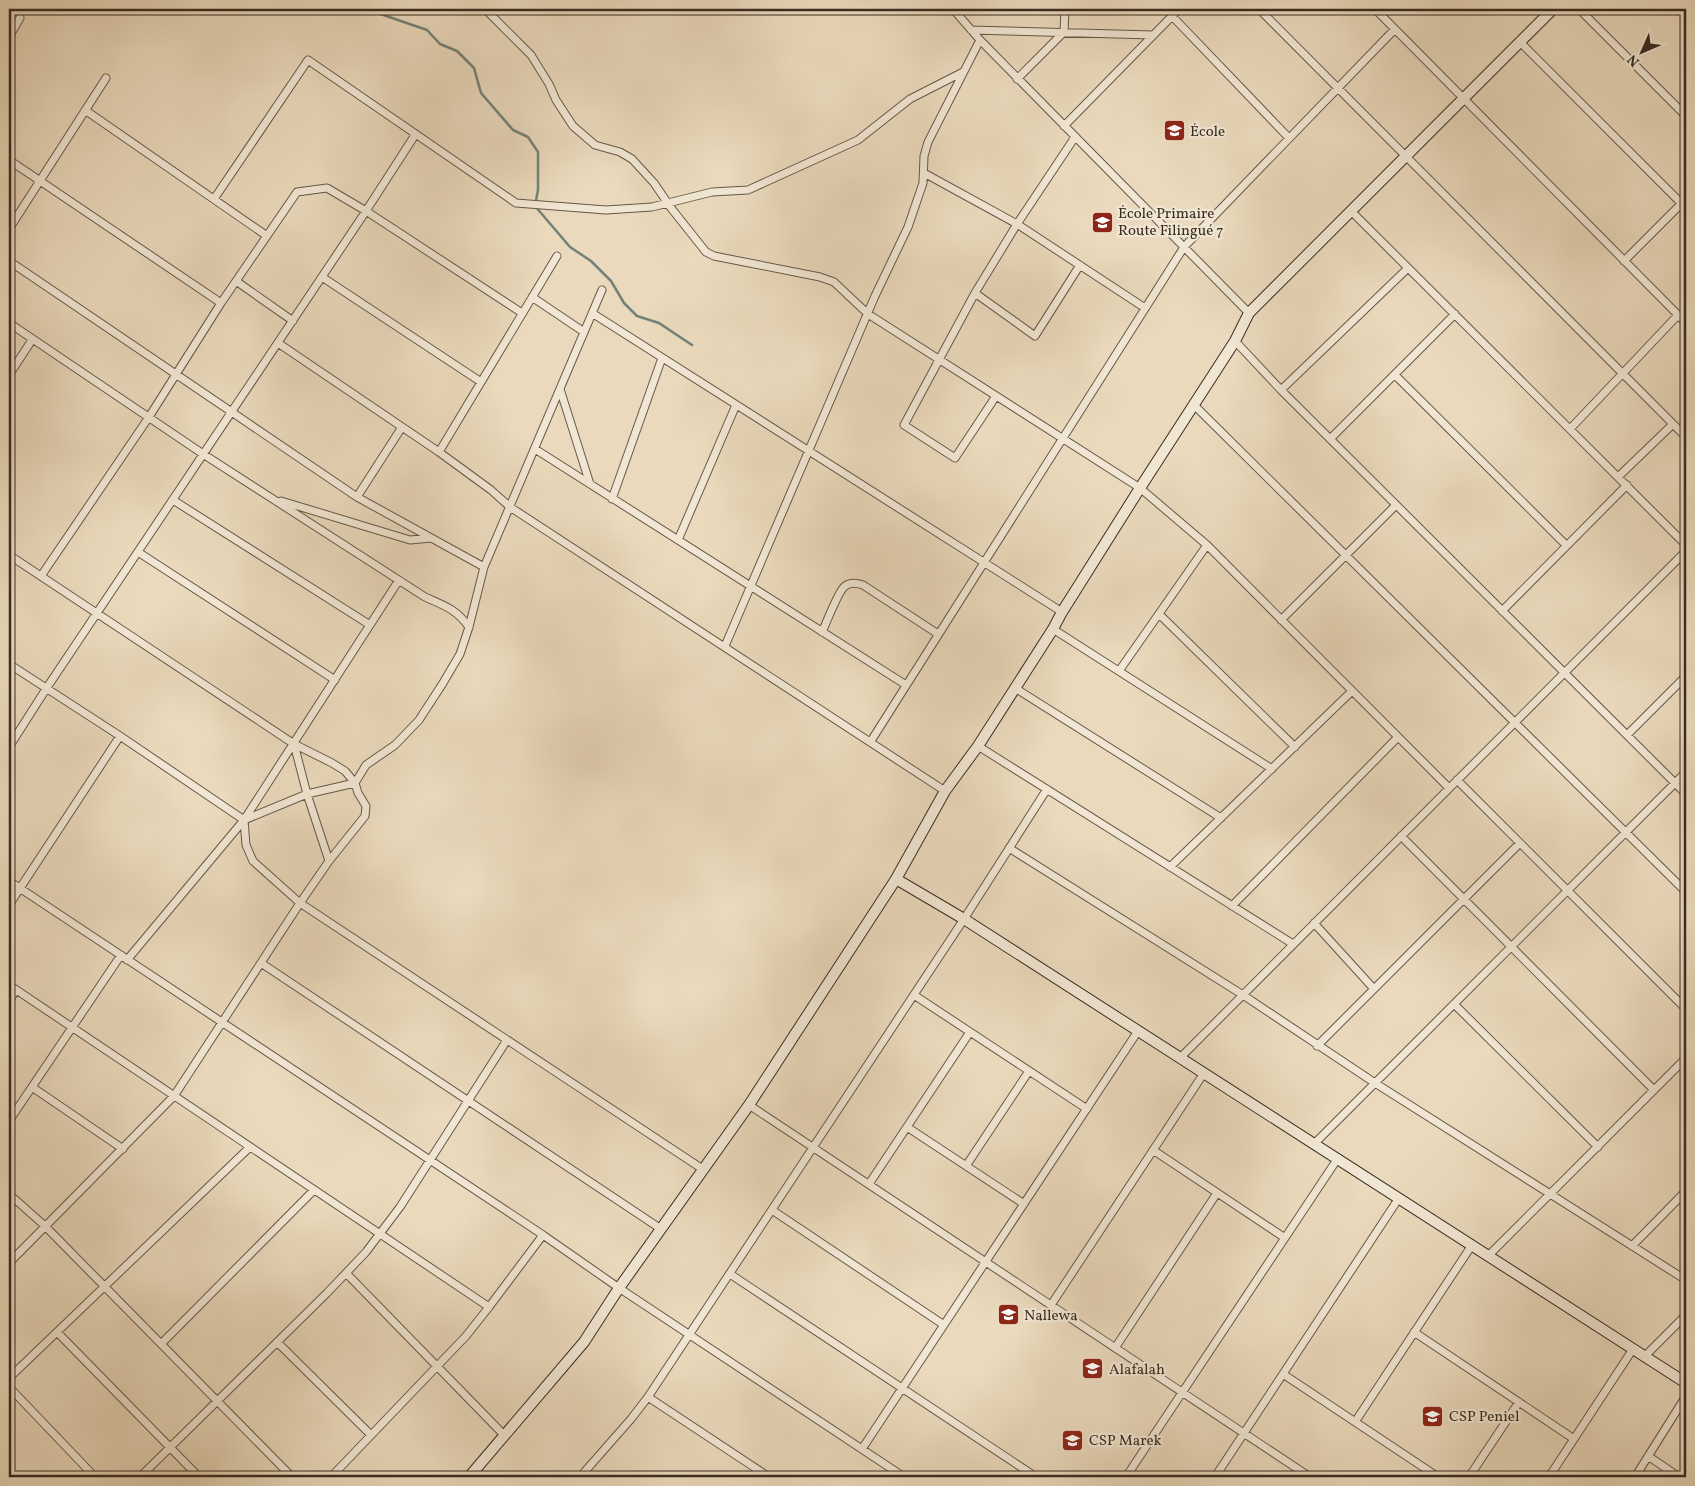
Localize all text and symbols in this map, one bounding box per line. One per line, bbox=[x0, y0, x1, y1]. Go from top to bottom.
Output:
north arrow bbox=[1618, 28, 1668, 78]
text: N bbox=[1624, 50, 1644, 70]
school or university icon: École bbox=[1162, 119, 1186, 143]
place label: École bbox=[1190, 122, 1225, 143]
place label: École Primaire Route Filingué 7 bbox=[1118, 204, 1224, 242]
school or university icon: École Primaire Route Filingué 7 bbox=[1090, 210, 1114, 234]
school or university icon: Nallewa bbox=[996, 1303, 1020, 1327]
place label: Nallewa bbox=[1024, 1306, 1078, 1327]
school or university icon: Alafalah bbox=[1081, 1357, 1105, 1381]
place label: Alafalah bbox=[1109, 1360, 1165, 1381]
school or university icon: CSP Peniel bbox=[1421, 1404, 1445, 1428]
place label: CSP Peniel bbox=[1449, 1407, 1519, 1428]
school or university icon: CSP Marek bbox=[1061, 1428, 1085, 1452]
place label: CSP Marek bbox=[1089, 1431, 1162, 1452]

